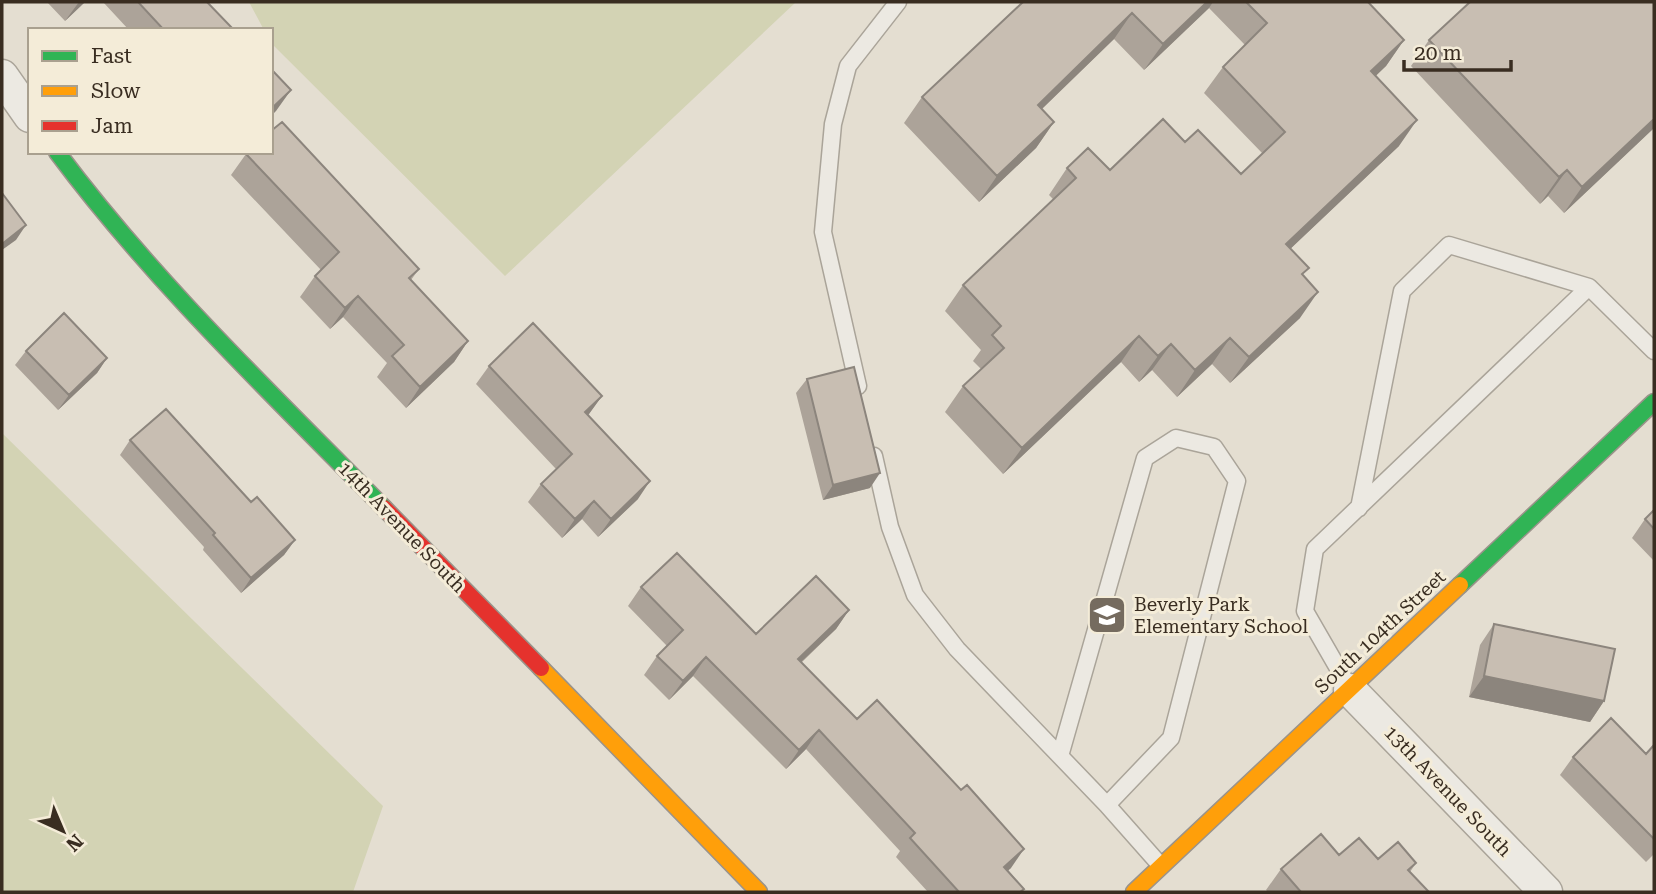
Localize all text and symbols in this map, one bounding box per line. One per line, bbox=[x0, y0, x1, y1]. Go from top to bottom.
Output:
legend bbox=[28, 28, 273, 154]
scale bar bbox=[1404, 28, 1511, 72]
text: 20 m bbox=[1414, 41, 1462, 65]
text: Fast bbox=[91, 44, 132, 68]
text: Slow bbox=[91, 79, 141, 103]
text: Jam bbox=[91, 114, 133, 138]
street label: 14th Avenue South bbox=[334, 457, 470, 597]
street label: South 104th Street bbox=[1310, 565, 1450, 699]
place label: Beverly Park Elementary School bbox=[1134, 593, 1308, 638]
school or university icon: Beverly Park Elementary School bbox=[1086, 594, 1128, 636]
street label: 13th Avenue South bbox=[1380, 721, 1516, 861]
north arrow bbox=[28, 796, 98, 866]
text: N bbox=[61, 830, 88, 856]

